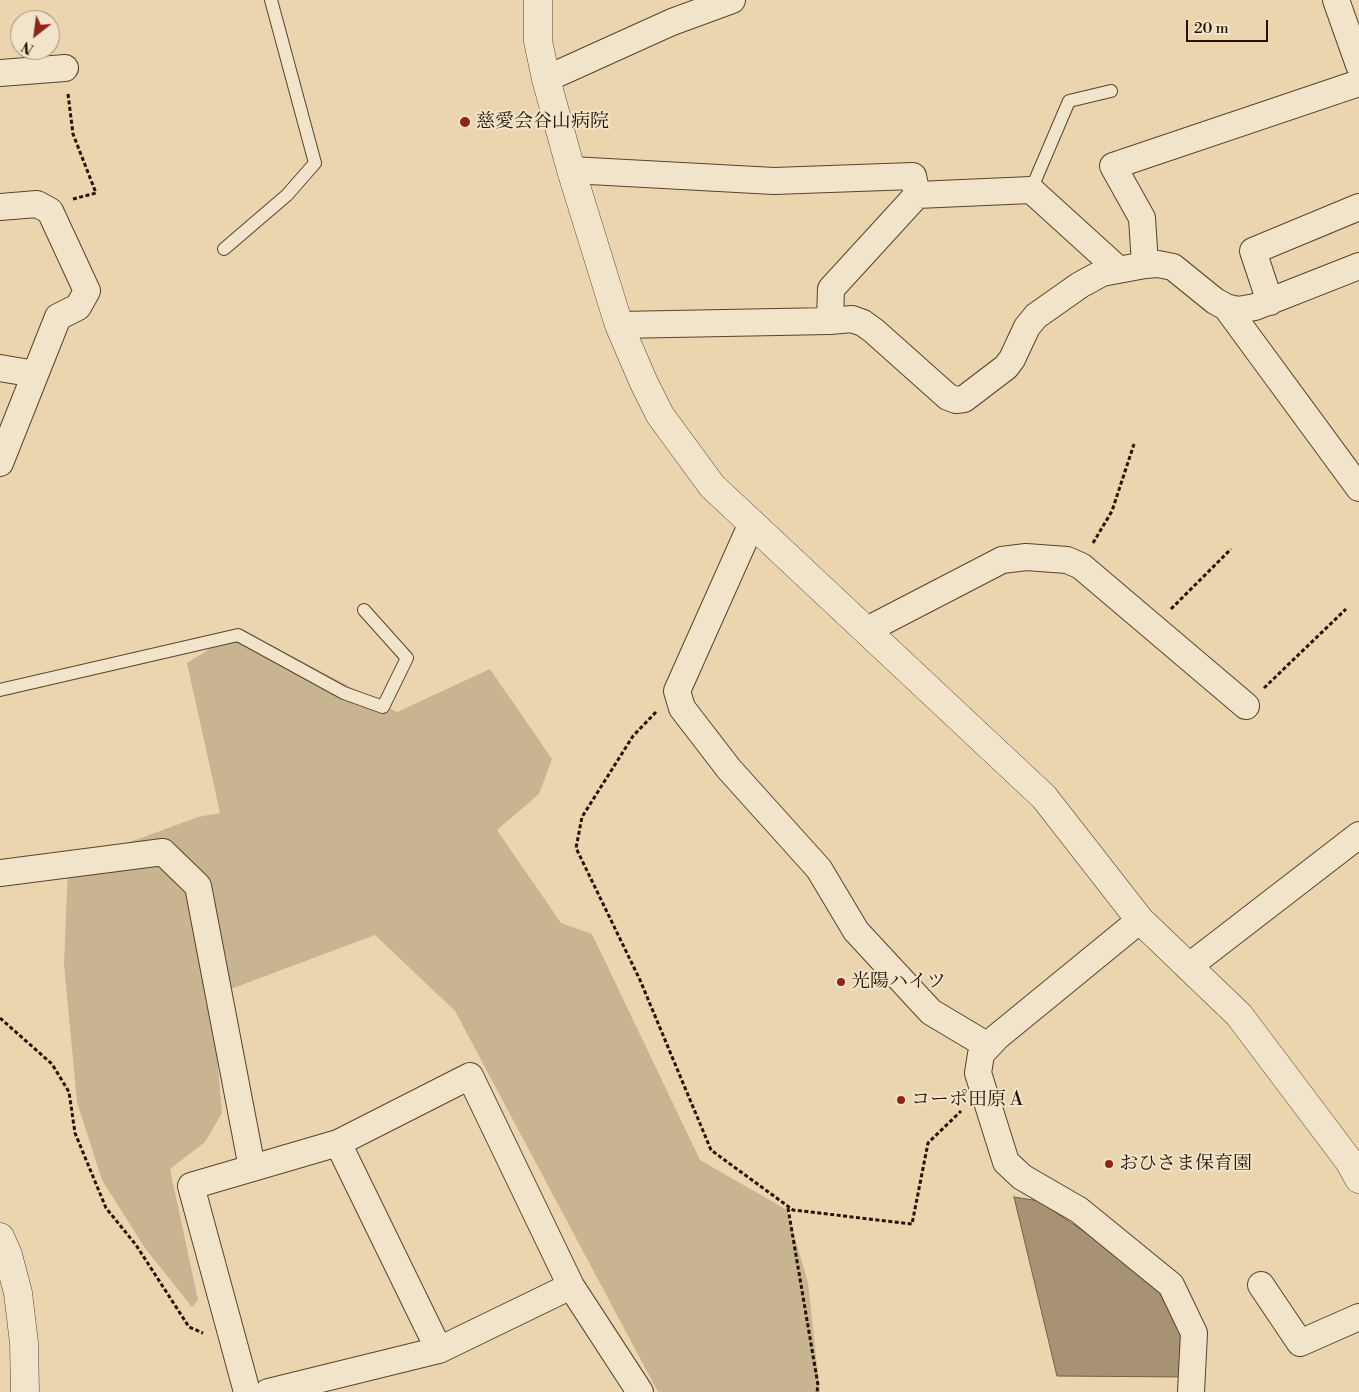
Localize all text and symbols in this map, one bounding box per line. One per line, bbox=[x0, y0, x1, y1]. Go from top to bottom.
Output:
north arrow bbox=[10, 10, 60, 60]
scale bar bbox=[1189, 10, 1272, 42]
text: 20 m bbox=[1194, 19, 1229, 38]
text: N bbox=[19, 37, 37, 58]
place label: 慈愛会谷山病院 bbox=[476, 111, 609, 133]
marker: 慈愛会谷山病院 bbox=[458, 115, 472, 129]
place label: 光陽ハイツ bbox=[851, 971, 946, 993]
marker: 光陽ハイツ bbox=[835, 976, 847, 988]
place label: コーポ田原 A bbox=[911, 1089, 1023, 1111]
marker: コーポ田原 A bbox=[895, 1094, 907, 1106]
place label: おひさま保育園 bbox=[1119, 1153, 1252, 1175]
marker: おひさま保育園 bbox=[1103, 1158, 1115, 1170]

